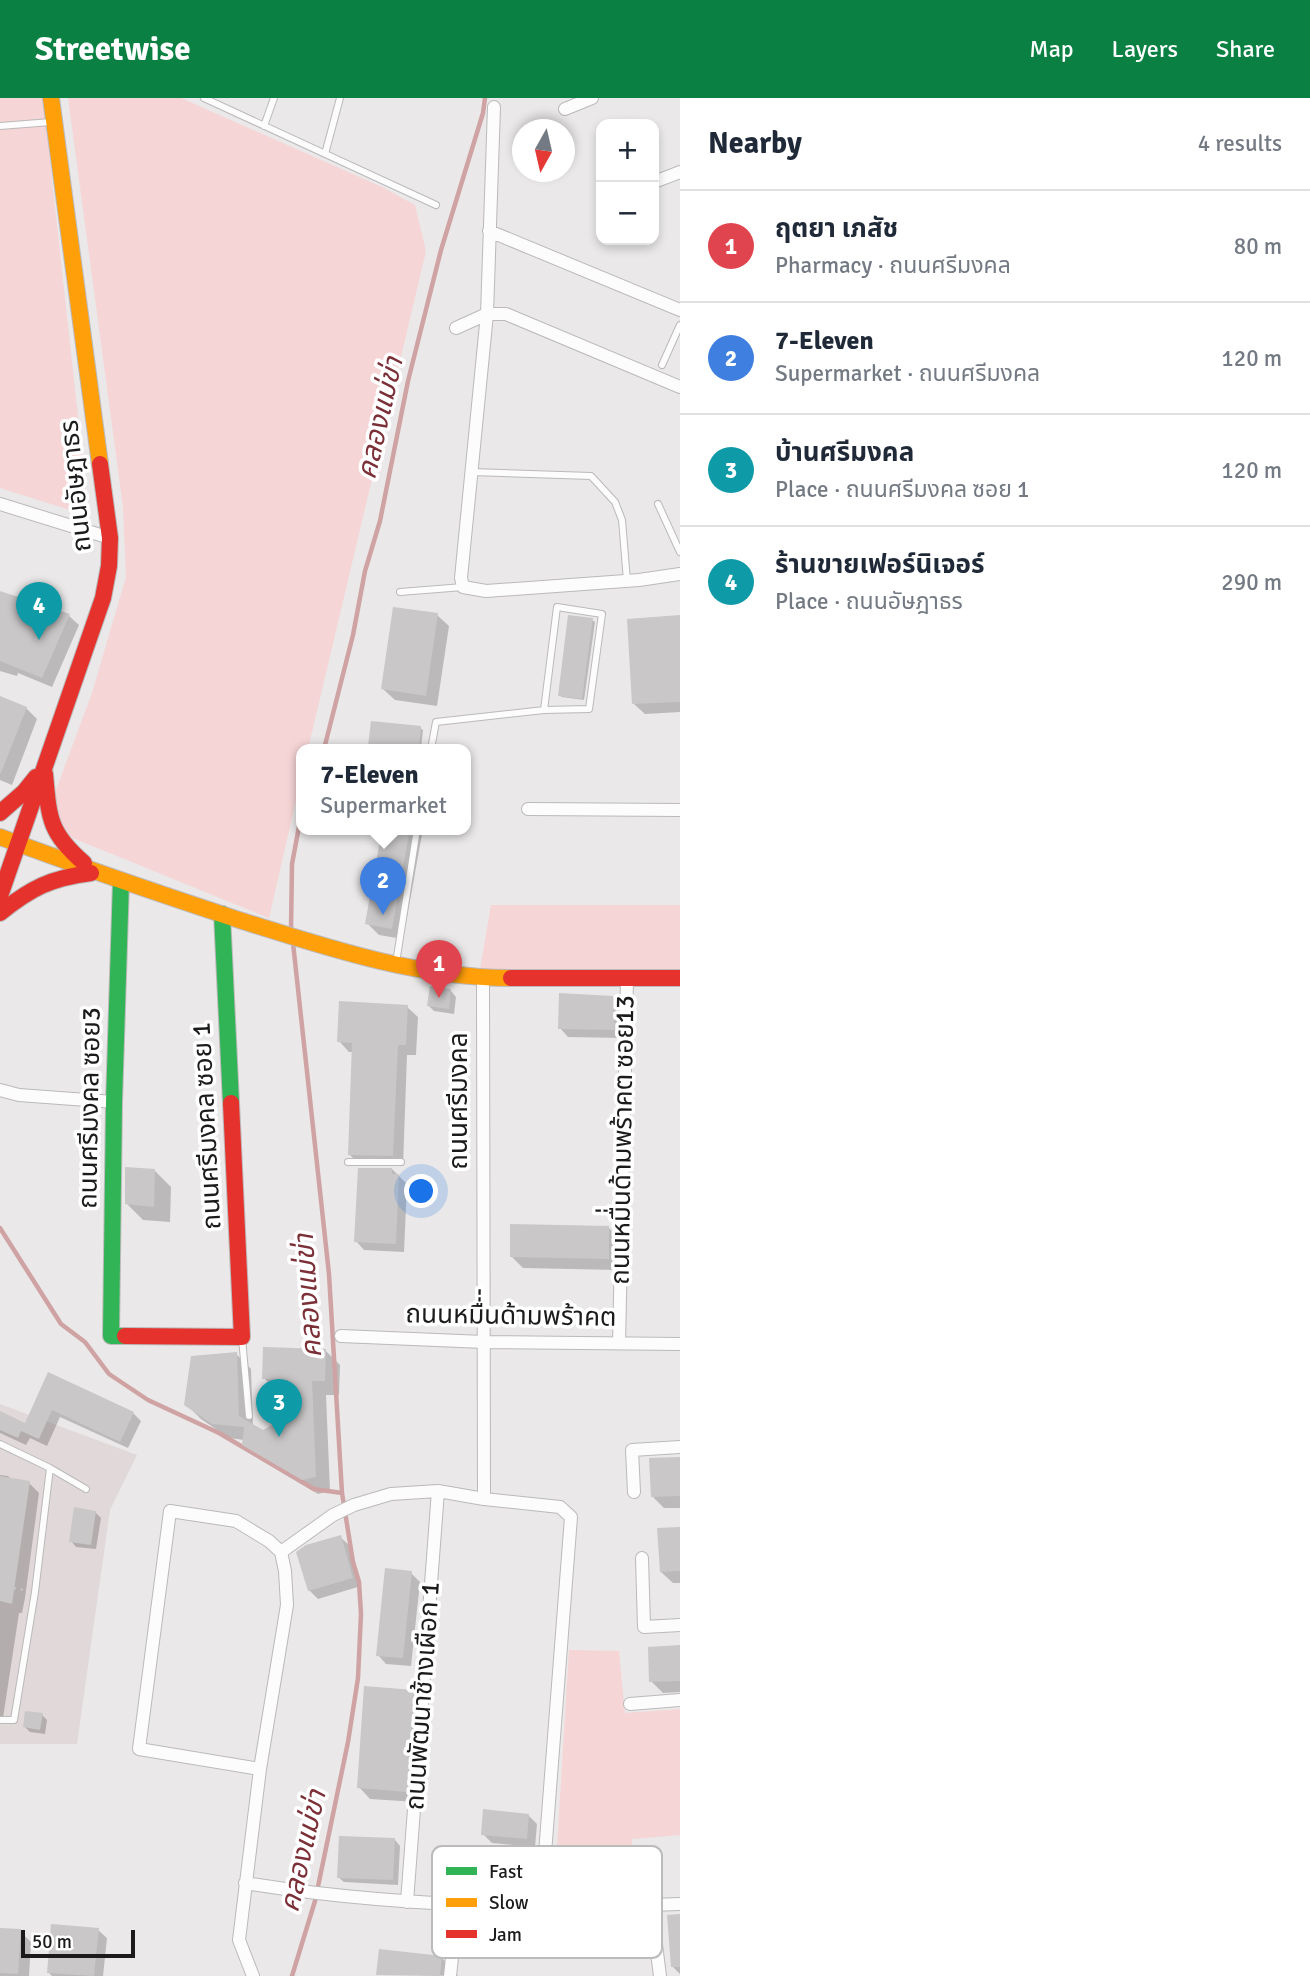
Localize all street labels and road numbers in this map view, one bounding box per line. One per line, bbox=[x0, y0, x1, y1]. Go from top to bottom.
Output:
street label: ถนนอัษฎาธร bbox=[53, 419, 99, 553]
street label: ถนนหมื่่นด้ามพร้าคต ซอย13 bbox=[593, 995, 642, 1285]
street label: ถนนศรีมงคล ซอย3 bbox=[72, 1007, 108, 1209]
street label: ถนนศรีมงคล ซอย 1 bbox=[186, 1022, 228, 1230]
street label: ถนนศรีมงคล bbox=[443, 1032, 475, 1170]
street label: ถนนหมื่่นด้ามพร้าคต bbox=[405, 1287, 617, 1334]
street label: ถนนพัฒนาช้างเผือก 1 bbox=[399, 1581, 447, 1811]

